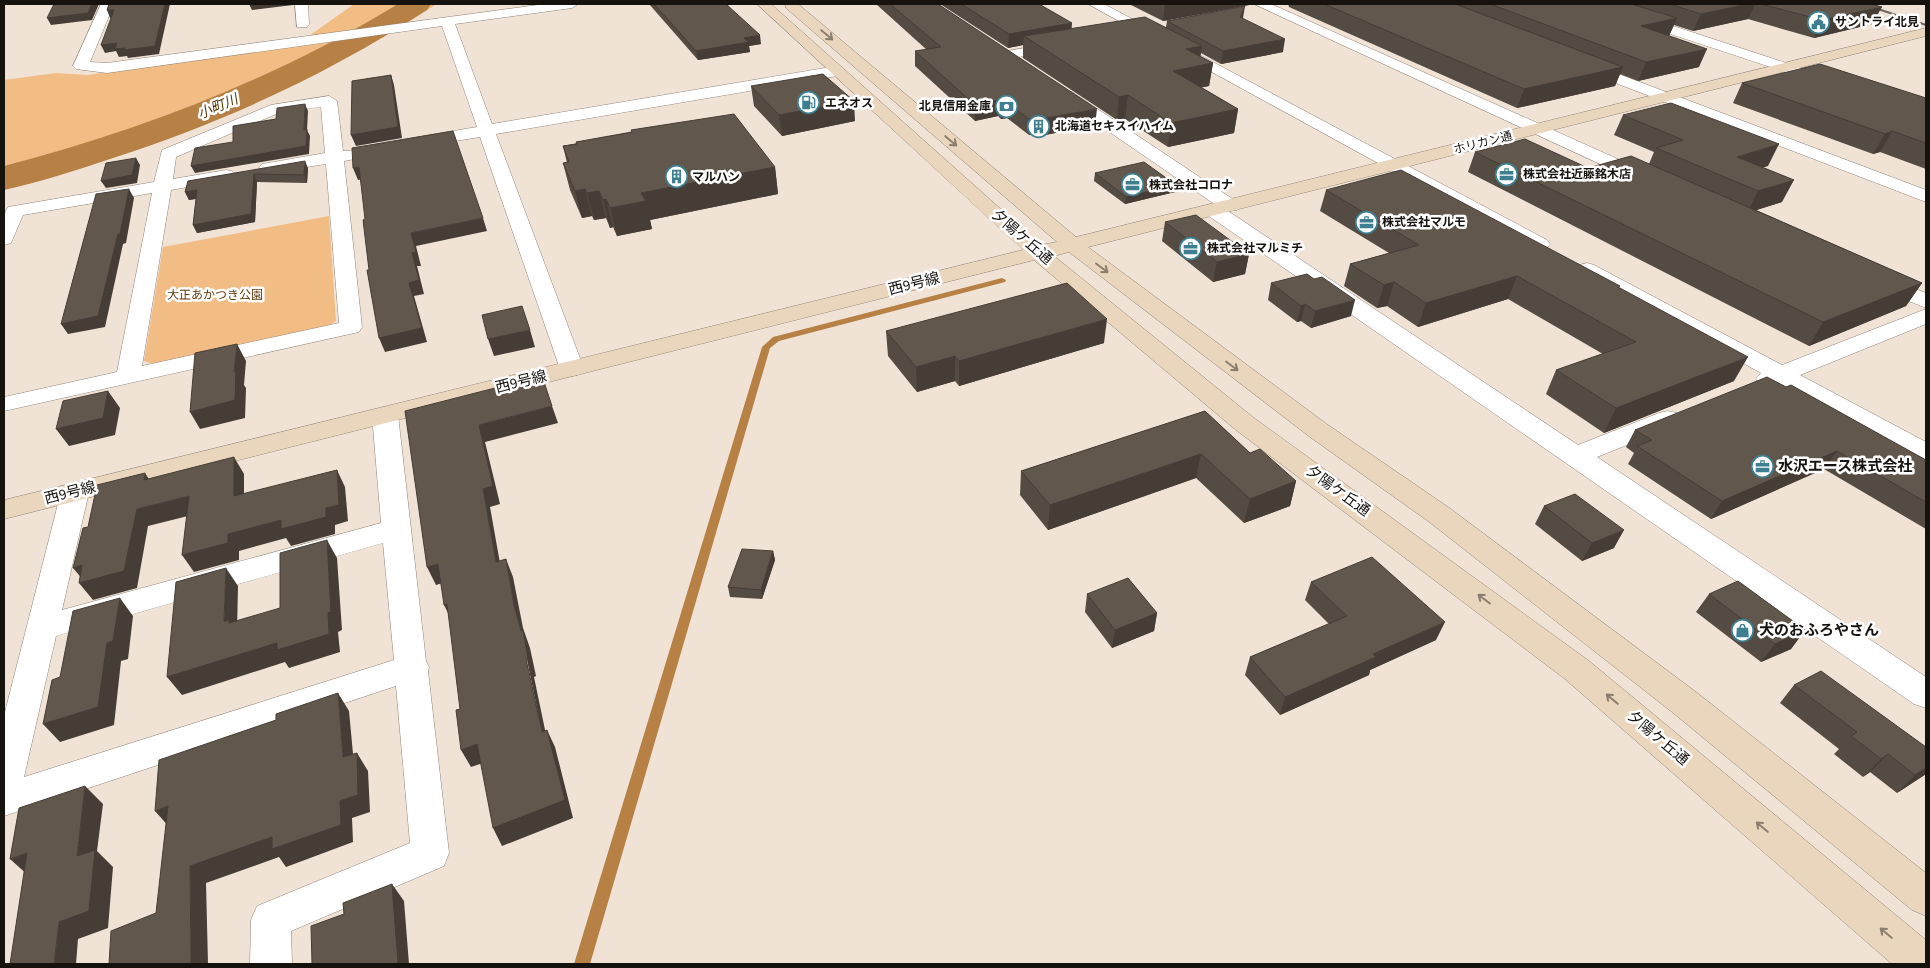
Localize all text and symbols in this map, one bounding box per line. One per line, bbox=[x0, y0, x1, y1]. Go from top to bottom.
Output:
public building icon: サントライ北見 bbox=[1807, 10, 1831, 34]
place label: サントライ北見 bbox=[1835, 14, 1919, 31]
one-way arrow bbox=[820, 30, 833, 41]
water label: 小町川 bbox=[195, 89, 243, 124]
fuel station icon: エネオス bbox=[797, 91, 821, 115]
bank icon: 北見信用金庫 bbox=[995, 94, 1019, 118]
place label: エネオス bbox=[825, 95, 873, 112]
place label: 北見信用金庫 bbox=[919, 98, 991, 115]
building icon: 北海道セキスイハイム bbox=[1027, 114, 1051, 138]
place label: 北海道セキスイハイム bbox=[1055, 118, 1174, 135]
street label: ホリカン通 bbox=[1452, 127, 1514, 159]
one-way arrow bbox=[944, 135, 957, 147]
office icon: 株式会社近藤銘木店 bbox=[1495, 162, 1519, 186]
building icon: マルハン bbox=[664, 165, 688, 189]
place label: 株式会社近藤銘木店 bbox=[1523, 166, 1631, 183]
place label: マルハン bbox=[692, 169, 740, 186]
office icon: 株式会社コロナ bbox=[1121, 173, 1145, 197]
place label: 株式会社コロナ bbox=[1149, 177, 1233, 194]
street label: 夕陽ケ丘通 bbox=[987, 204, 1057, 270]
office icon: 株式会社マルモ bbox=[1354, 210, 1378, 234]
place label: 株式会社マルモ bbox=[1382, 214, 1466, 231]
office icon: 株式会社マルミチ bbox=[1179, 236, 1203, 260]
place label: 株式会社マルミチ bbox=[1207, 240, 1303, 257]
one-way arrow bbox=[1095, 262, 1108, 273]
street label: 西9号線 bbox=[886, 267, 942, 301]
park label: 大正あかつき公園 bbox=[167, 287, 263, 304]
one-way arrow bbox=[1225, 360, 1238, 371]
street label: 西9号線 bbox=[493, 365, 549, 399]
office icon: 水沢エース株式会社 bbox=[1750, 454, 1774, 478]
place label: 水沢エース株式会社 bbox=[1778, 456, 1912, 477]
street label: 夕陽ケ丘通 bbox=[1301, 460, 1375, 522]
street label: 西9号線 bbox=[42, 476, 98, 510]
one-way arrow bbox=[1478, 594, 1491, 605]
shop icon: 犬のおふろやさん bbox=[1731, 618, 1755, 642]
place label: 犬のおふろやさん bbox=[1759, 620, 1879, 641]
one-way arrow bbox=[1606, 694, 1619, 705]
street label: 夕陽ケ丘通 bbox=[1623, 706, 1693, 770]
one-way arrow bbox=[1756, 822, 1769, 833]
one-way arrow bbox=[1880, 927, 1893, 938]

